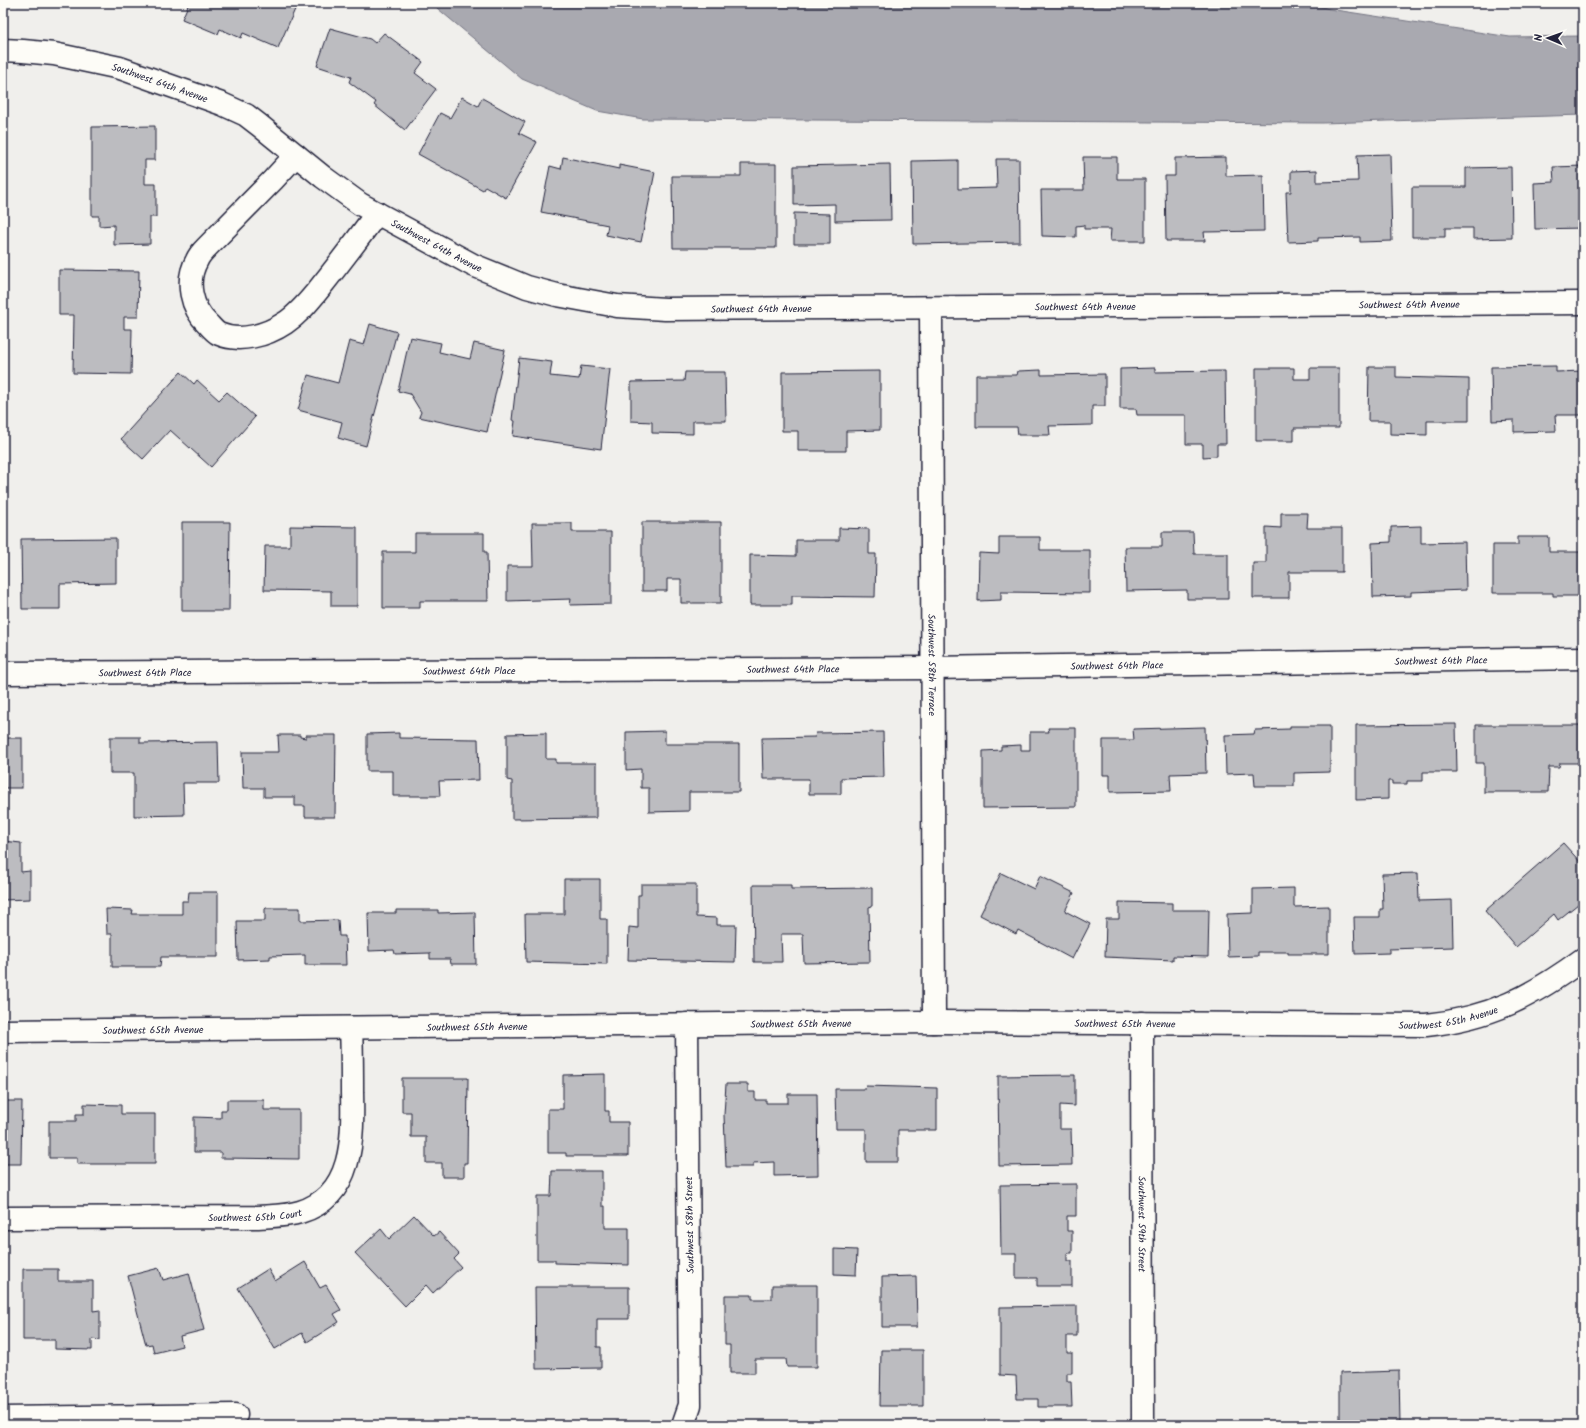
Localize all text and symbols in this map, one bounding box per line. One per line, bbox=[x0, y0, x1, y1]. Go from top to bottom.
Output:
north arrow bbox=[1528, 18, 1568, 58]
text: N bbox=[1530, 34, 1548, 41]
street label: Southwest 64th Avenue bbox=[110, 59, 210, 108]
street label: Southwest 64th Avenue bbox=[388, 215, 485, 277]
street label: Southwest 64th Avenue bbox=[1359, 297, 1460, 313]
street label: Southwest 64th Avenue bbox=[1035, 299, 1136, 316]
street label: Southwest 64th Avenue bbox=[711, 301, 812, 318]
street label: Southwest 58th Terrace bbox=[923, 614, 940, 717]
street label: Southwest 64th Place bbox=[1394, 652, 1488, 670]
street label: Southwest 64th Place bbox=[1070, 657, 1164, 675]
street label: Southwest 64th Place bbox=[746, 661, 840, 678]
street label: Southwest 64th Place bbox=[422, 663, 516, 680]
street label: Southwest 64th Place bbox=[98, 665, 192, 681]
street label: Southwest 65th Avenue bbox=[1398, 1002, 1501, 1034]
street label: Southwest 65th Avenue bbox=[750, 1016, 852, 1033]
street label: Southwest 65th Avenue bbox=[1074, 1016, 1176, 1032]
street label: Southwest 65th Avenue bbox=[426, 1019, 528, 1036]
street label: Southwest 65th Avenue bbox=[102, 1022, 204, 1039]
street label: Southwest 58th Street bbox=[681, 1176, 699, 1274]
street label: Southwest 59th Street bbox=[1133, 1176, 1150, 1272]
street label: Southwest 65th Court bbox=[208, 1205, 304, 1226]

